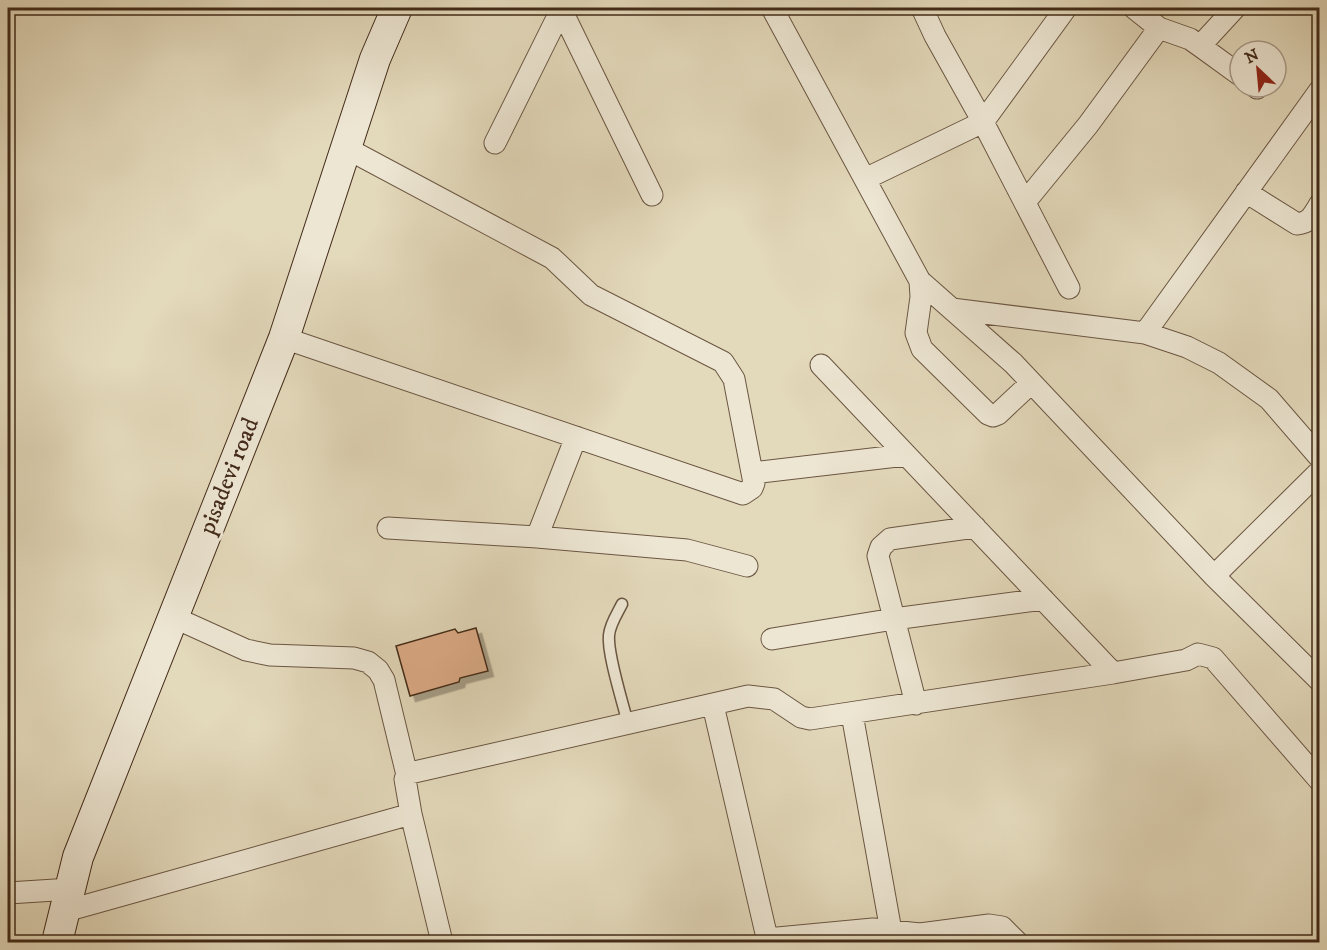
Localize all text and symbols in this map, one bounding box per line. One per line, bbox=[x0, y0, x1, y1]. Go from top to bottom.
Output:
north arrow bbox=[1228, 39, 1288, 99]
text: N bbox=[1242, 45, 1262, 68]
street label: pisadevi road bbox=[192, 413, 266, 540]

